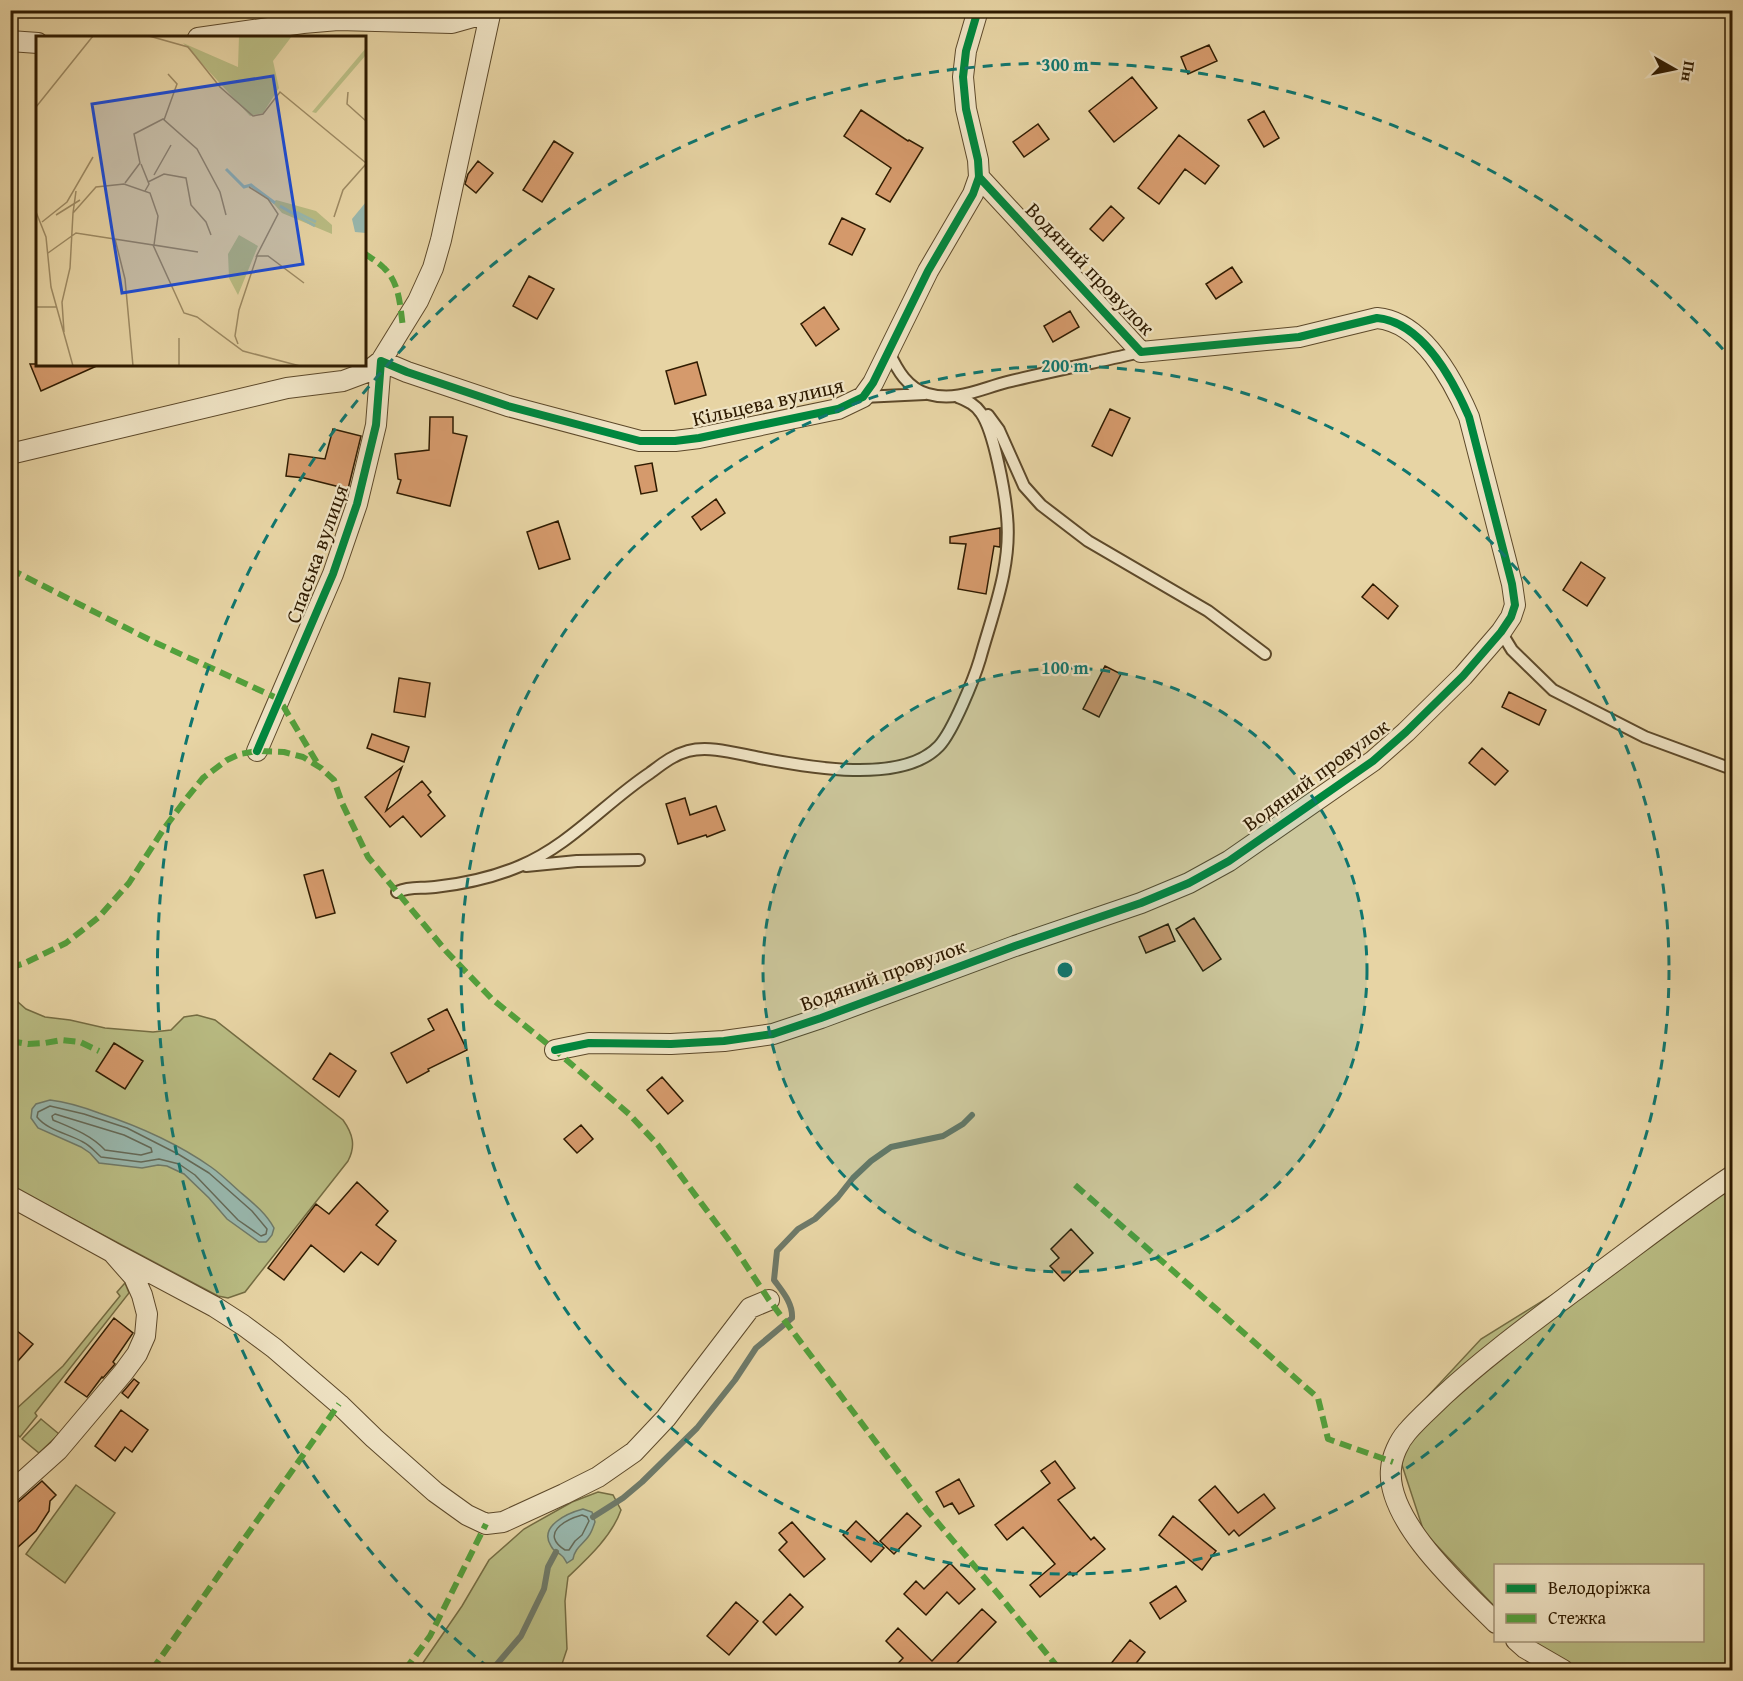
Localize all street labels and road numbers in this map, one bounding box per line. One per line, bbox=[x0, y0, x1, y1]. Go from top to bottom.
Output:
street label: Водяний провулок bbox=[1019, 195, 1162, 342]
street label: Кільцева вулиця bbox=[689, 369, 847, 434]
street label: Спаська вулиця bbox=[277, 480, 356, 628]
street label: Водяний провулок bbox=[1236, 711, 1395, 838]
street label: Водяний провулок bbox=[796, 930, 970, 1019]

